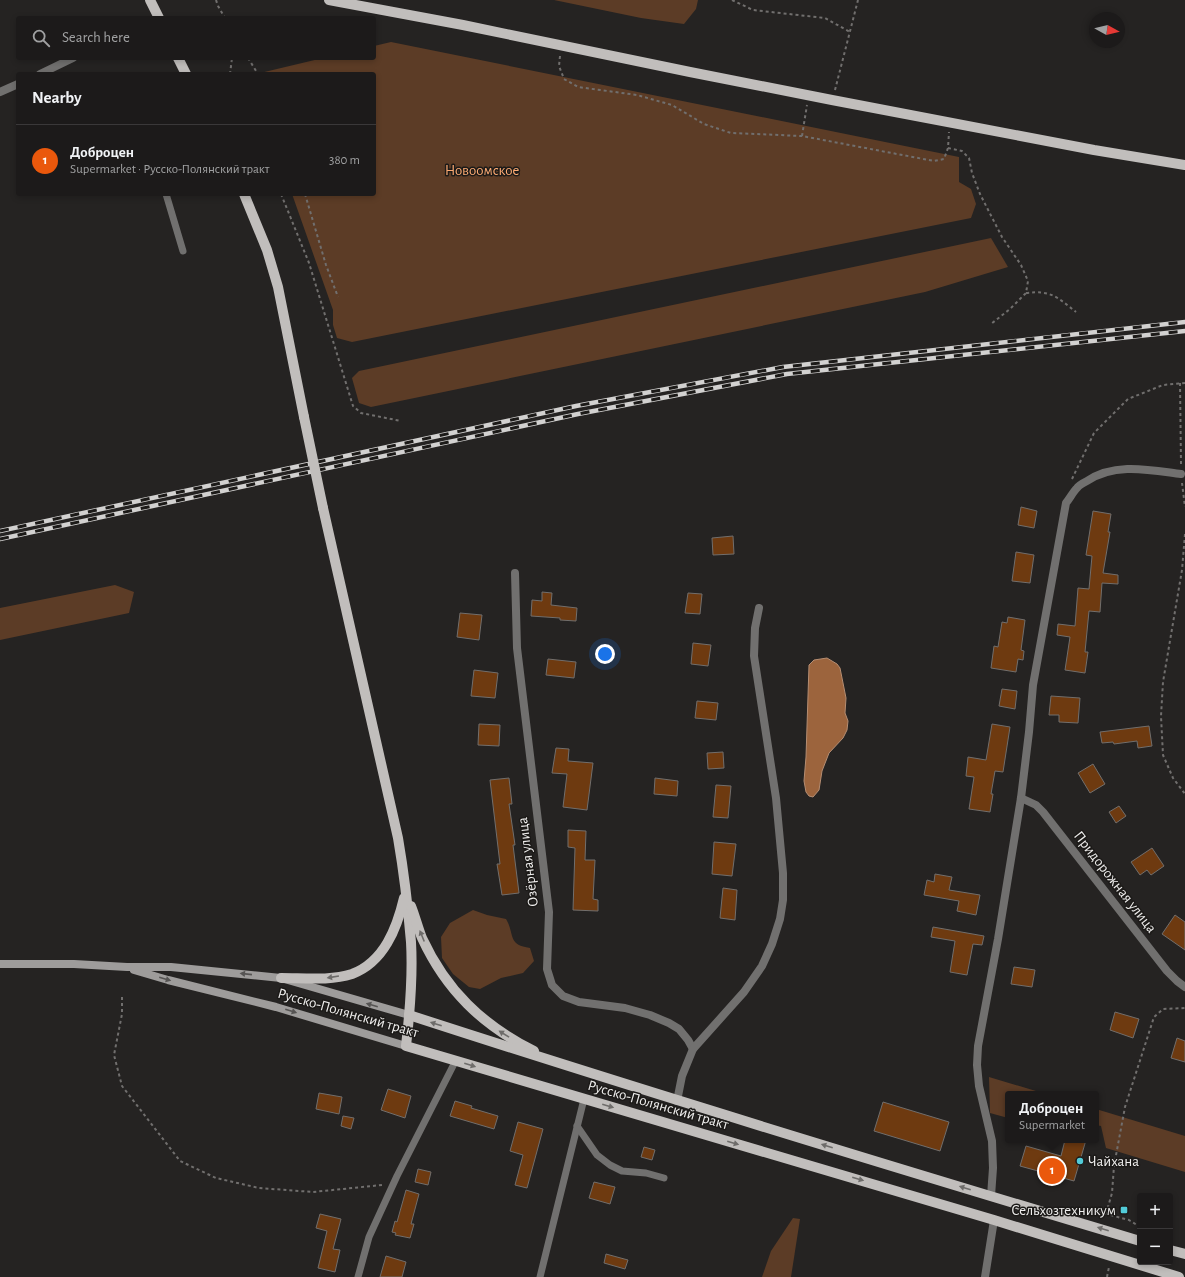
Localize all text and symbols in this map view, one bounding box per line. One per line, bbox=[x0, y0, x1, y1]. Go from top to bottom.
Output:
north arrow bbox=[1089, 12, 1125, 48]
search box bbox=[16, 16, 376, 60]
icon: search bbox=[30, 27, 52, 49]
text: Search here bbox=[62, 30, 130, 45]
text: Nearby bbox=[32, 89, 82, 106]
text: Доброцен bbox=[70, 145, 134, 160]
text: 1 bbox=[43, 154, 47, 167]
text: 380 m bbox=[329, 154, 360, 167]
text: Supermarket · Русско-Полянский тракт bbox=[70, 163, 270, 176]
park label: Новоомское bbox=[445, 163, 519, 178]
your location bbox=[595, 644, 615, 664]
street label: Озёрная улица bbox=[515, 816, 541, 908]
street label: Придорожная улица bbox=[1071, 828, 1159, 936]
one-way arrow bbox=[419, 930, 425, 941]
one-way arrow bbox=[240, 971, 252, 978]
one-way arrow bbox=[327, 974, 339, 980]
one-way arrow bbox=[159, 976, 171, 982]
street label: Русско-Полянский тракт bbox=[276, 986, 421, 1040]
one-way arrow bbox=[365, 1001, 378, 1007]
one-way arrow bbox=[285, 1008, 297, 1014]
one-way arrow bbox=[429, 1021, 441, 1027]
one-way arrow bbox=[499, 1030, 509, 1038]
one-way arrow bbox=[465, 1062, 477, 1068]
street label: Русско-Полянский тракт bbox=[586, 1078, 731, 1132]
popup bbox=[1005, 1091, 1099, 1143]
text: Доброцен bbox=[1019, 1101, 1083, 1116]
one-way arrow bbox=[603, 1103, 615, 1109]
text: Supermarket bbox=[1019, 1119, 1085, 1132]
one-way arrow bbox=[727, 1140, 739, 1146]
one-way arrow bbox=[821, 1143, 833, 1149]
place label: Чайхана bbox=[1088, 1154, 1139, 1169]
pin: 1 bbox=[1039, 1156, 1065, 1186]
marker: Чайхана bbox=[1075, 1156, 1085, 1166]
one-way arrow bbox=[852, 1176, 864, 1182]
one-way arrow bbox=[958, 1185, 970, 1191]
map controls bbox=[1137, 1193, 1173, 1265]
button: + bbox=[1137, 1193, 1173, 1229]
place label: Сельхозтехникум bbox=[1011, 1203, 1116, 1218]
marker: Сельхозтехникум bbox=[1119, 1205, 1129, 1215]
one-way arrow bbox=[1096, 1226, 1108, 1232]
button: − bbox=[1137, 1229, 1173, 1265]

